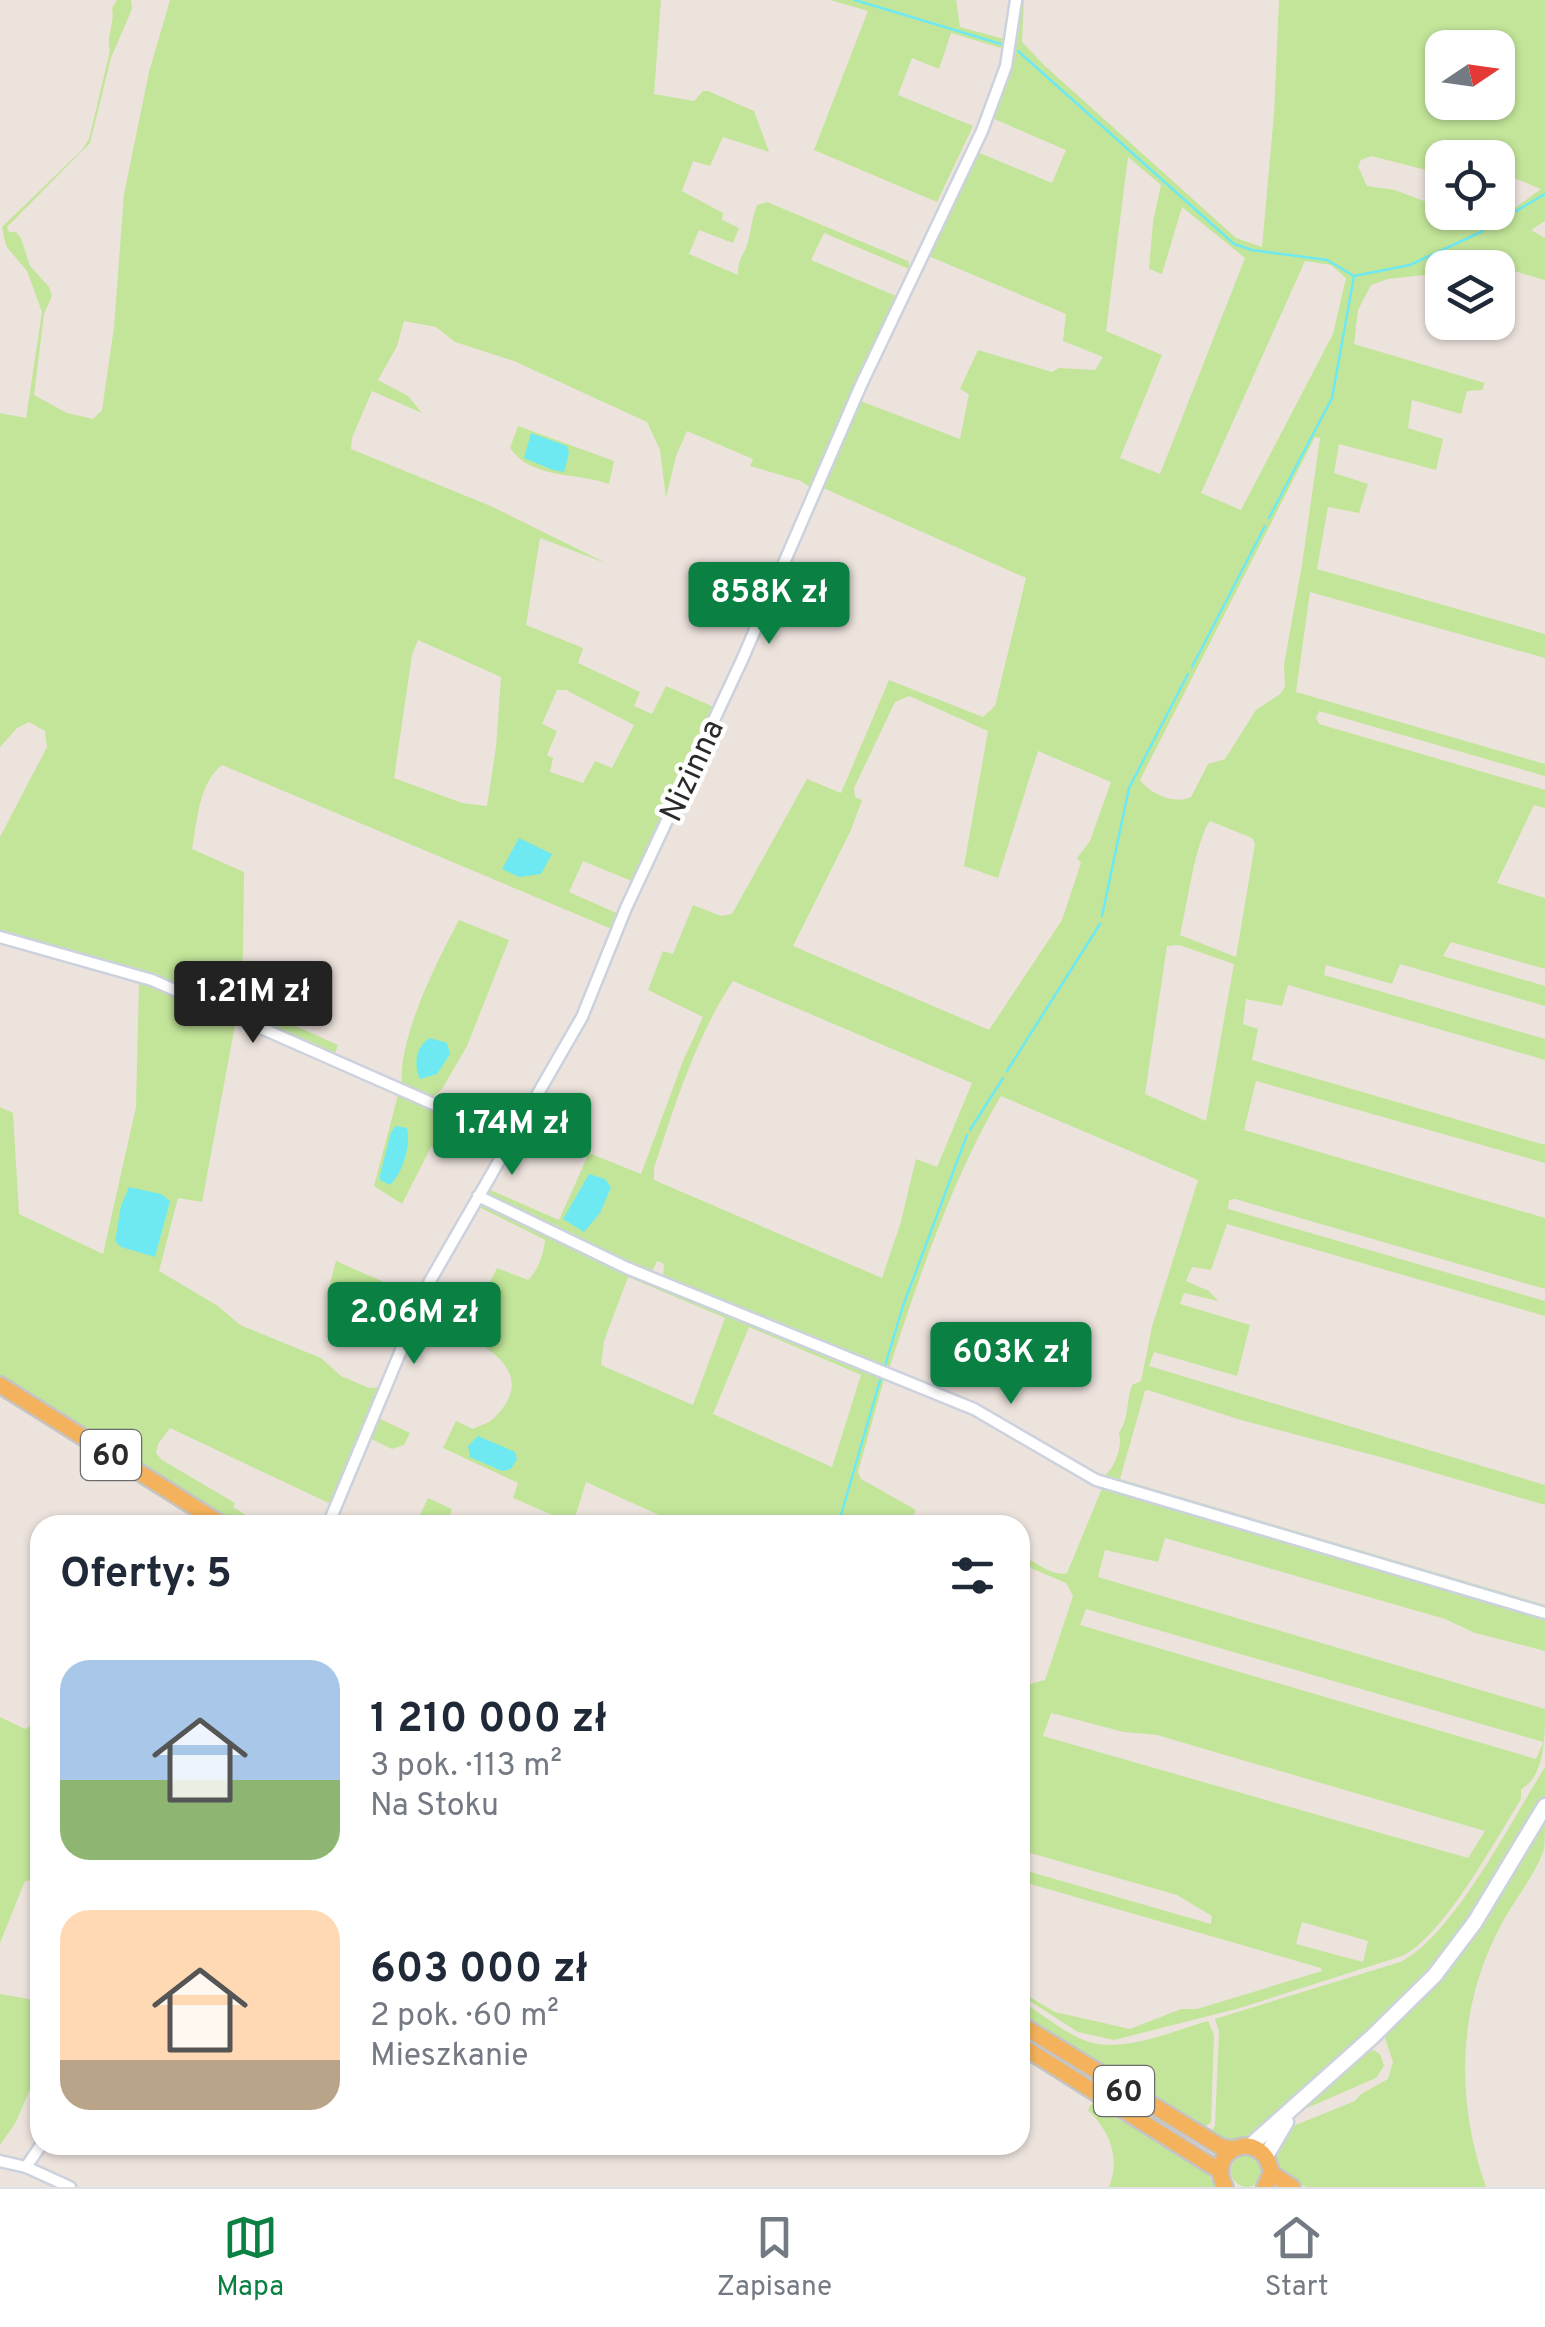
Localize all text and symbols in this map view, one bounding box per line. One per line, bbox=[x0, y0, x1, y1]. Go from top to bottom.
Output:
north arrow bbox=[1425, 30, 1515, 120]
map controls bbox=[1425, 30, 1515, 340]
button: locate bbox=[1425, 140, 1515, 230]
button: layers bbox=[1425, 250, 1515, 340]
pin: 858K zł bbox=[677, 562, 861, 647]
text: 858K zł bbox=[710, 574, 828, 614]
street label: Nizinna bbox=[653, 714, 735, 829]
pin: 1.21M zł bbox=[150, 961, 356, 1046]
text: 1.21M zł bbox=[196, 973, 310, 1013]
pin: 1.74M zł bbox=[409, 1093, 615, 1178]
text: 1.74M zł bbox=[455, 1105, 569, 1145]
pin: 2.06M zł bbox=[311, 1282, 517, 1367]
text: 2.06M zł bbox=[350, 1294, 478, 1334]
pin: 603K zł bbox=[919, 1322, 1103, 1407]
text: 603K zł bbox=[952, 1334, 1070, 1374]
road number: 60 bbox=[81, 1430, 141, 1480]
icon: filters bbox=[945, 1548, 1000, 1603]
text: Oferty: 5 bbox=[60, 1549, 232, 1602]
text: 1 210 000 zł bbox=[370, 1694, 607, 1747]
icon: home bbox=[140, 1700, 260, 1820]
text: 3 pok. · 113 m² bbox=[370, 1747, 562, 1787]
text: Na Stoku bbox=[370, 1787, 499, 1827]
text: 603 000 zł bbox=[370, 1944, 588, 1997]
icon: home bbox=[140, 1950, 260, 2070]
text: 2 pok. · 60 m² bbox=[370, 1997, 559, 2037]
text: Mieszkanie bbox=[370, 2037, 528, 2077]
road number: 60 bbox=[1094, 2066, 1154, 2116]
tab: Mapa bbox=[216, 2210, 284, 2306]
tab: Zapisane bbox=[717, 2210, 832, 2306]
tab: Start bbox=[1265, 2210, 1329, 2306]

